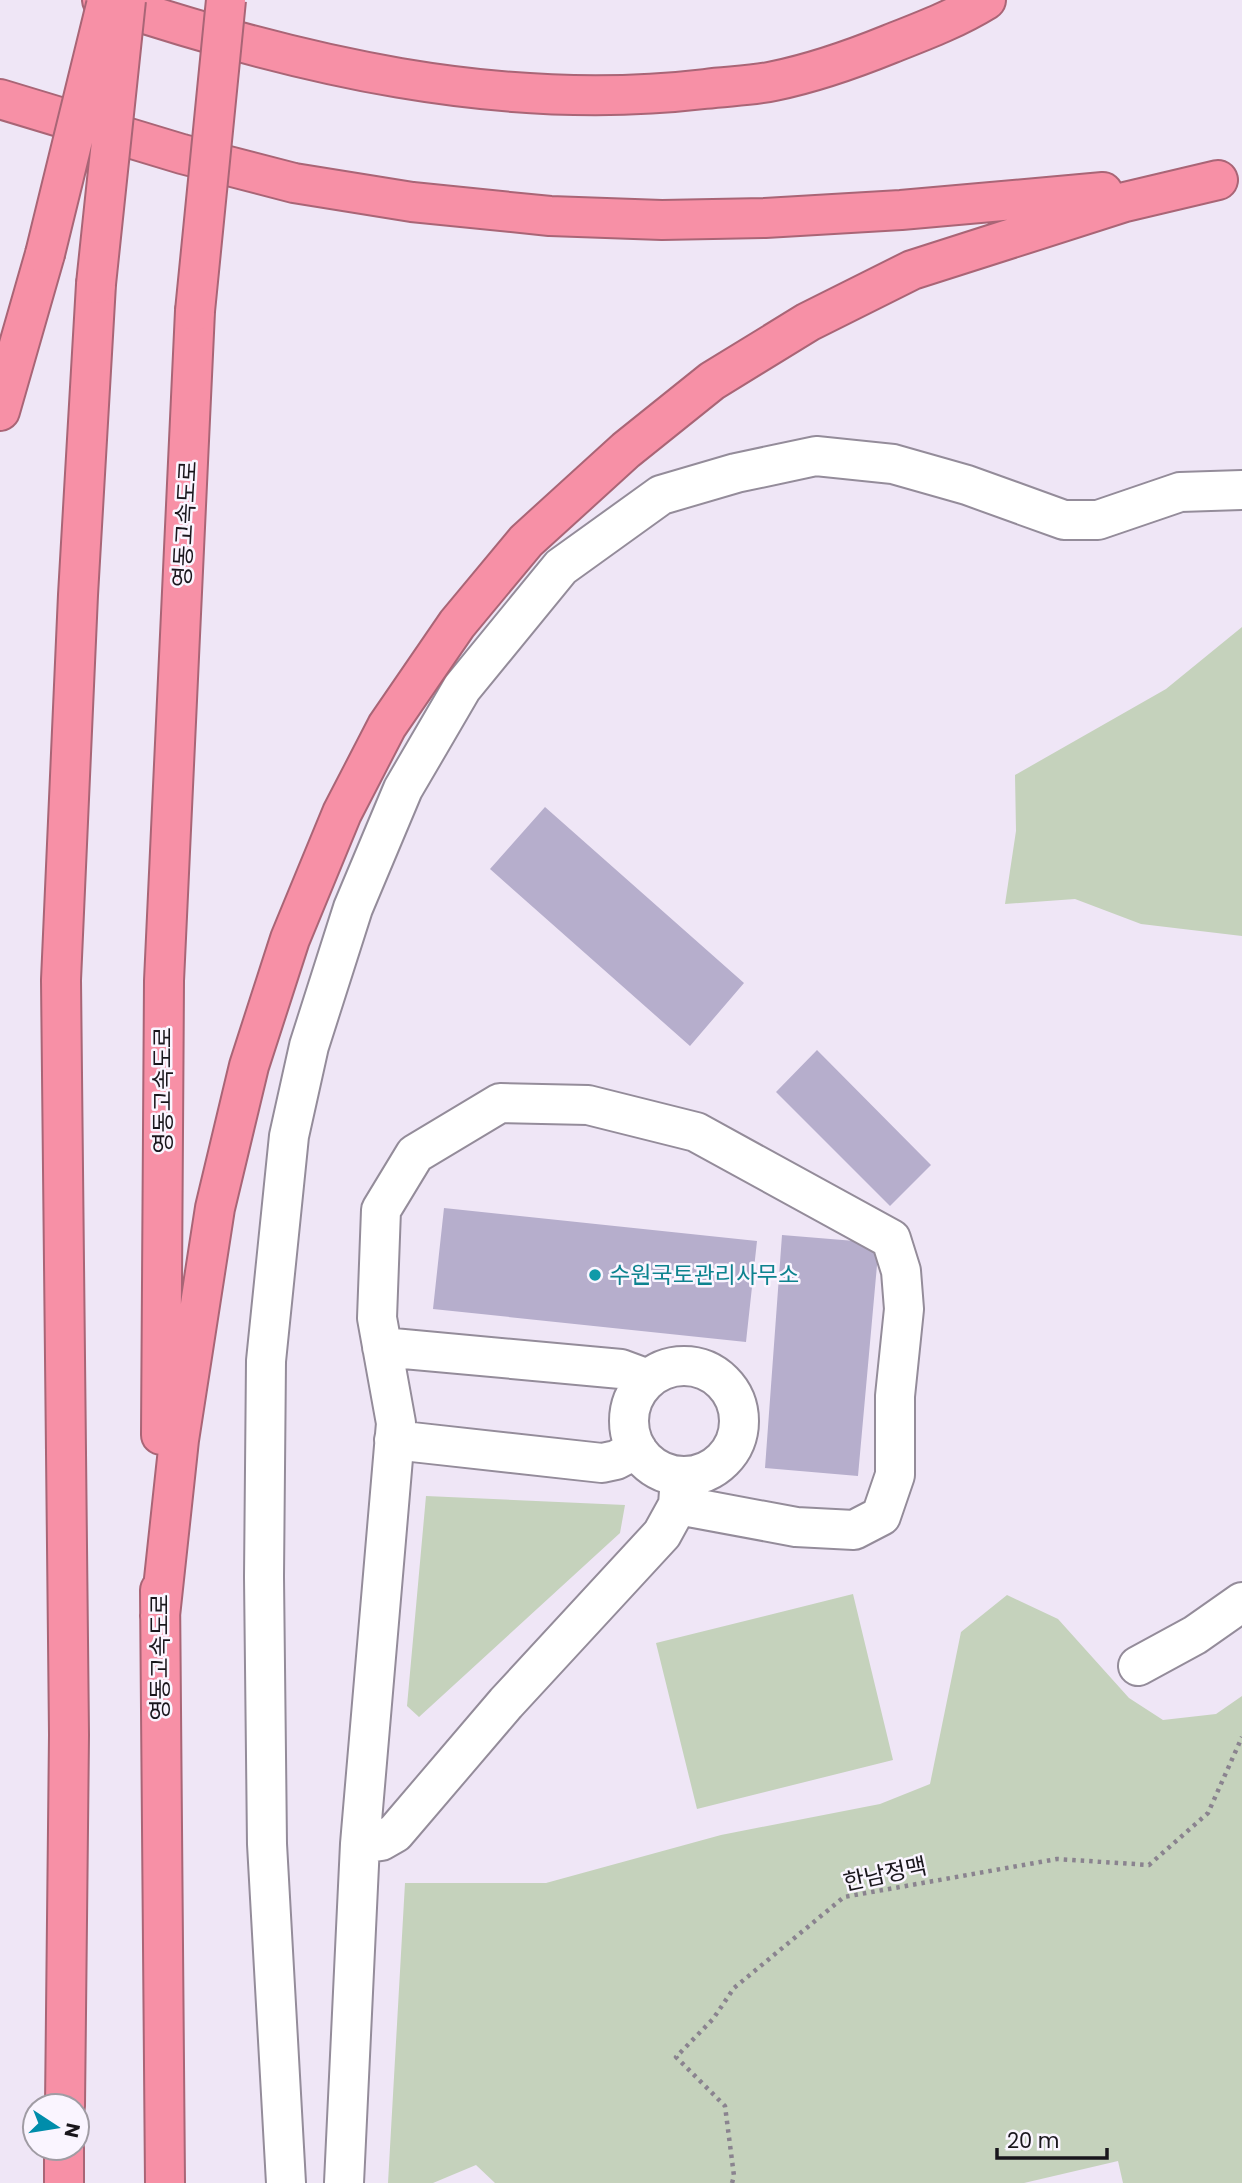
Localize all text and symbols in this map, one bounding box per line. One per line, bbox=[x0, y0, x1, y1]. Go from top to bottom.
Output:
street label: 영동고속도로 bbox=[166, 460, 204, 588]
street label: 영동고속도로 bbox=[147, 1027, 179, 1153]
place label: 수원국토관리사무소 bbox=[609, 1259, 799, 1291]
marker: 수원국토관리사무소 bbox=[587, 1267, 603, 1283]
street label: 영동고속도로 bbox=[144, 1594, 176, 1720]
street label: 한남정맥 bbox=[840, 1850, 930, 1898]
north arrow bbox=[21, 2092, 91, 2162]
scale bar bbox=[997, 2116, 1107, 2160]
text: N bbox=[57, 2121, 87, 2140]
text: 20 m bbox=[1007, 2126, 1060, 2155]

